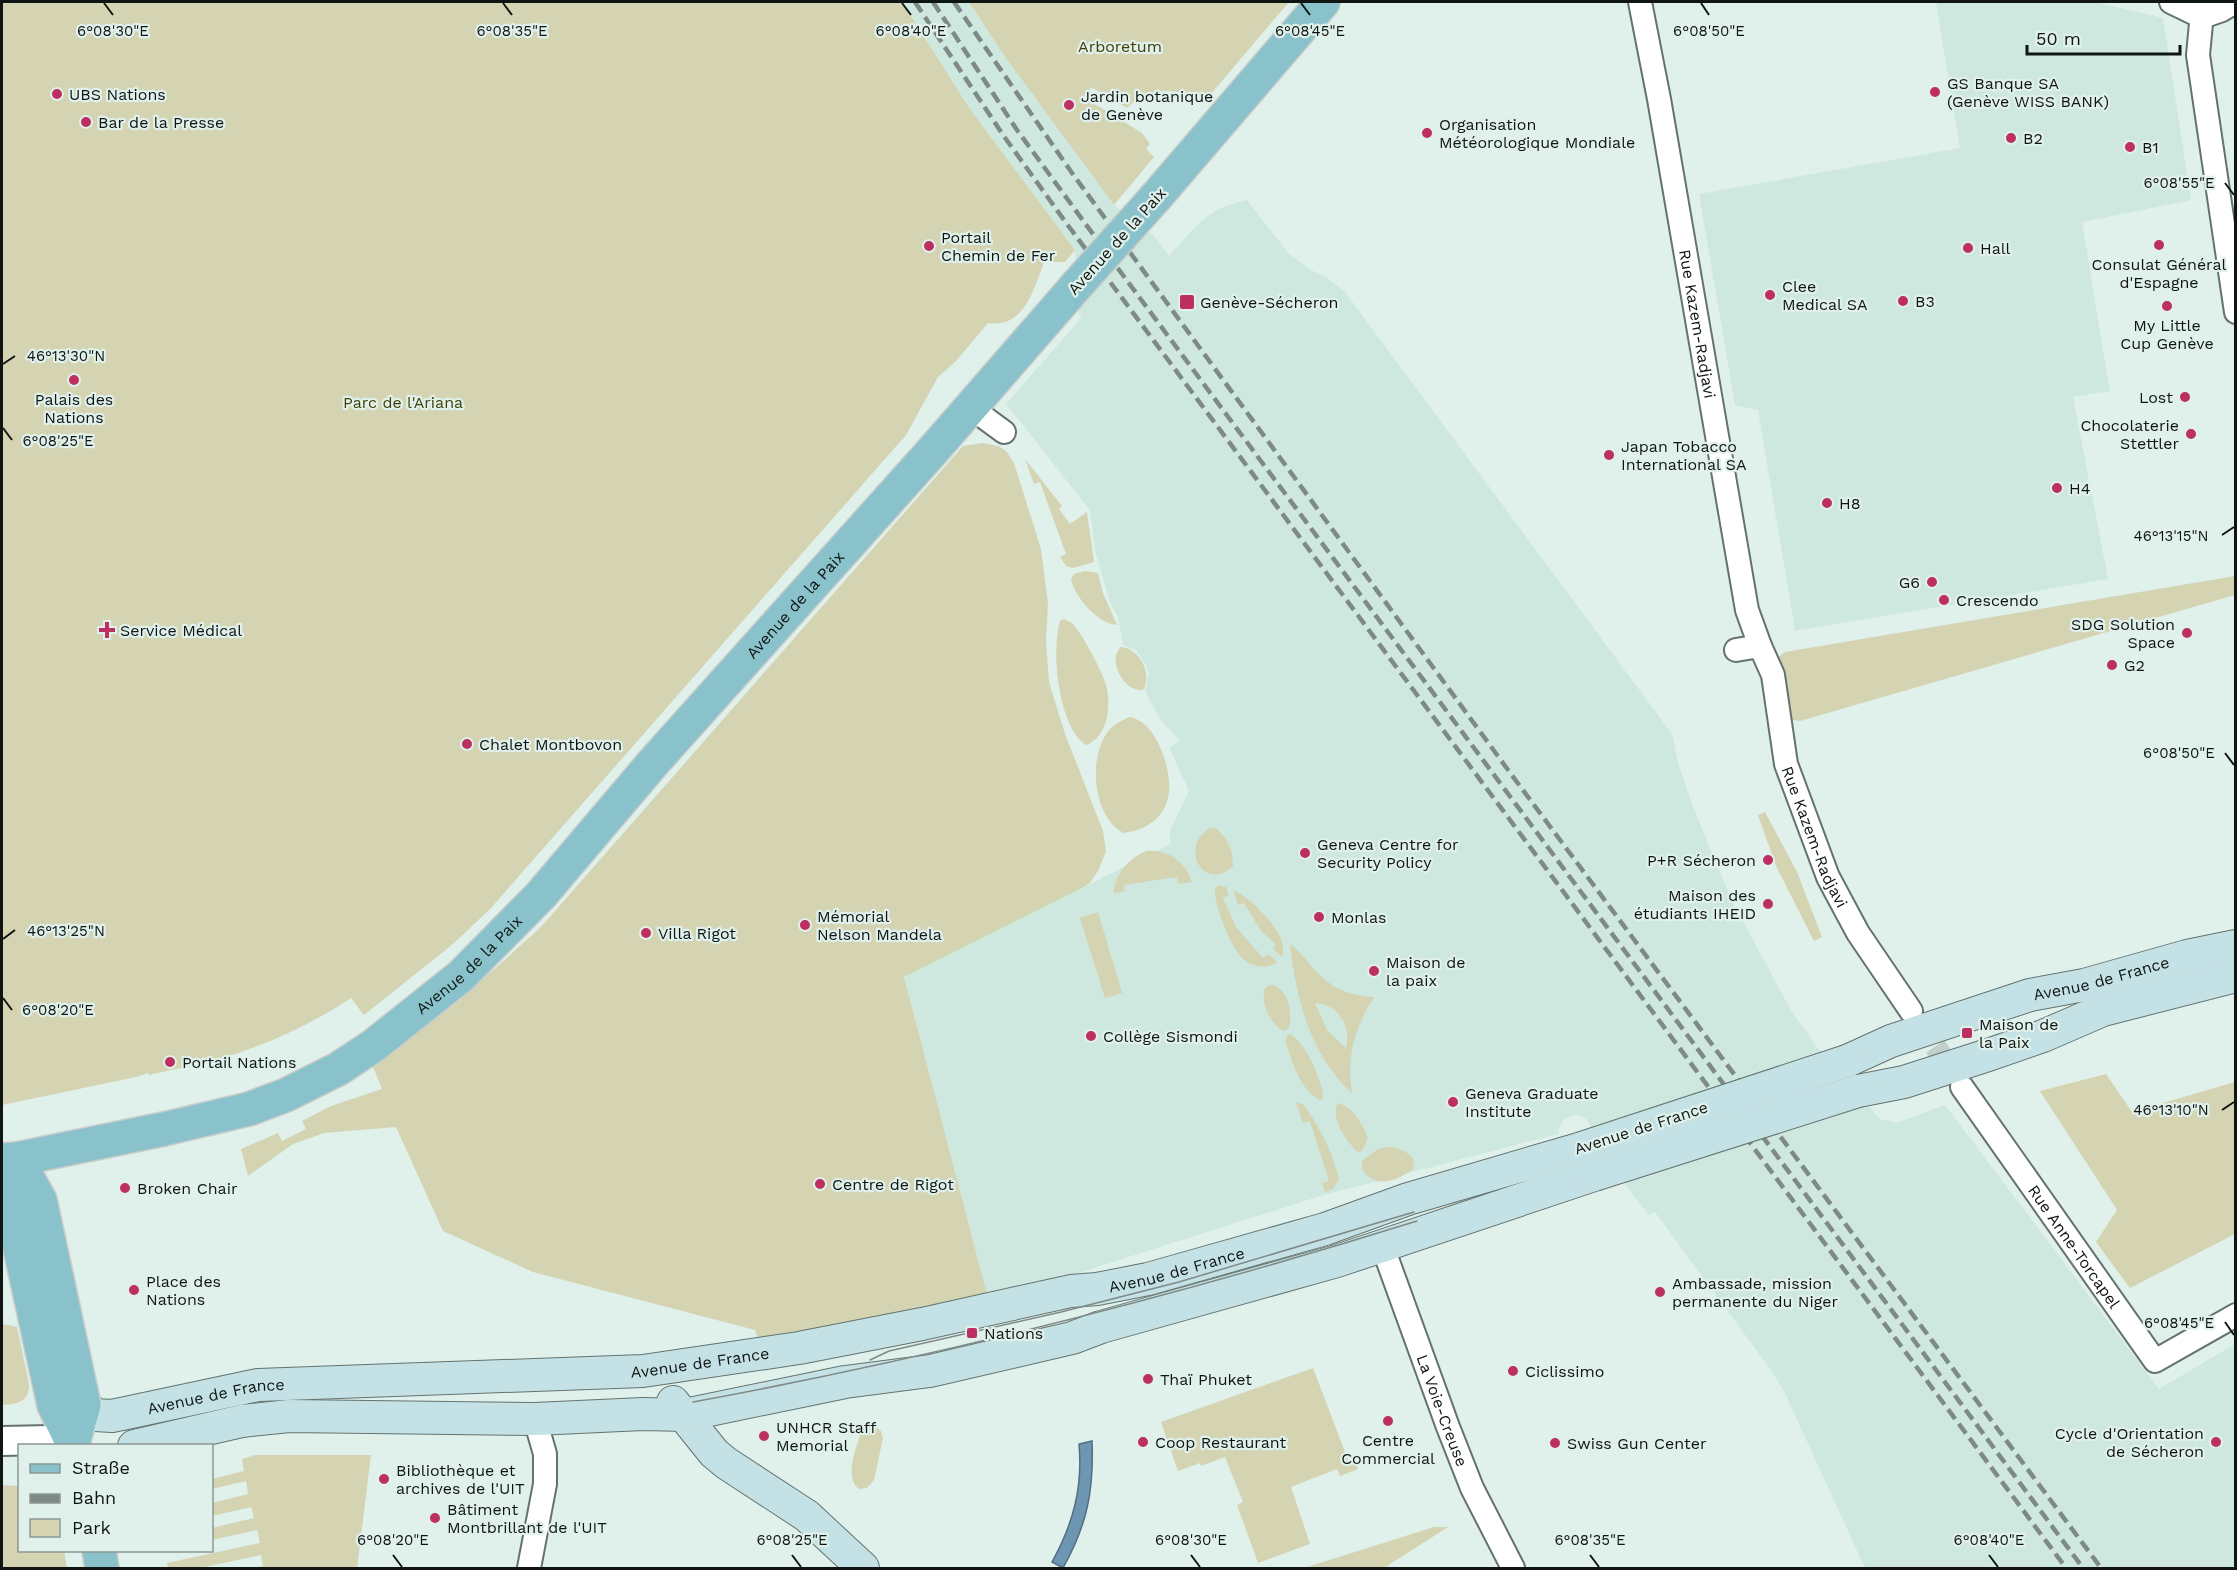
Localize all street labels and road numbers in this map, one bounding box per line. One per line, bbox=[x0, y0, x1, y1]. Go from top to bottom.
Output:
street label: Avenue de la Paix bbox=[1064, 184, 1170, 298]
street label: Rue Kazem-Radjavi bbox=[1676, 248, 1720, 400]
street label: Avenue de la Paix bbox=[742, 547, 848, 662]
street label: Rue Kazem-Radjavi bbox=[1778, 763, 1852, 911]
street label: Avenue de la Paix bbox=[412, 911, 526, 1018]
street label: Avenue de France bbox=[2032, 952, 2171, 1004]
street label: Avenue de France bbox=[1572, 1097, 1710, 1159]
street label: Rue Anne-Torcapel bbox=[2024, 1181, 2124, 1312]
street label: Avenue de France bbox=[1107, 1243, 1246, 1296]
street label: Avenue de France bbox=[631, 1343, 770, 1381]
street label: La Voie-Creuse bbox=[1413, 1352, 1472, 1469]
street label: Avenue de France bbox=[146, 1375, 285, 1418]

